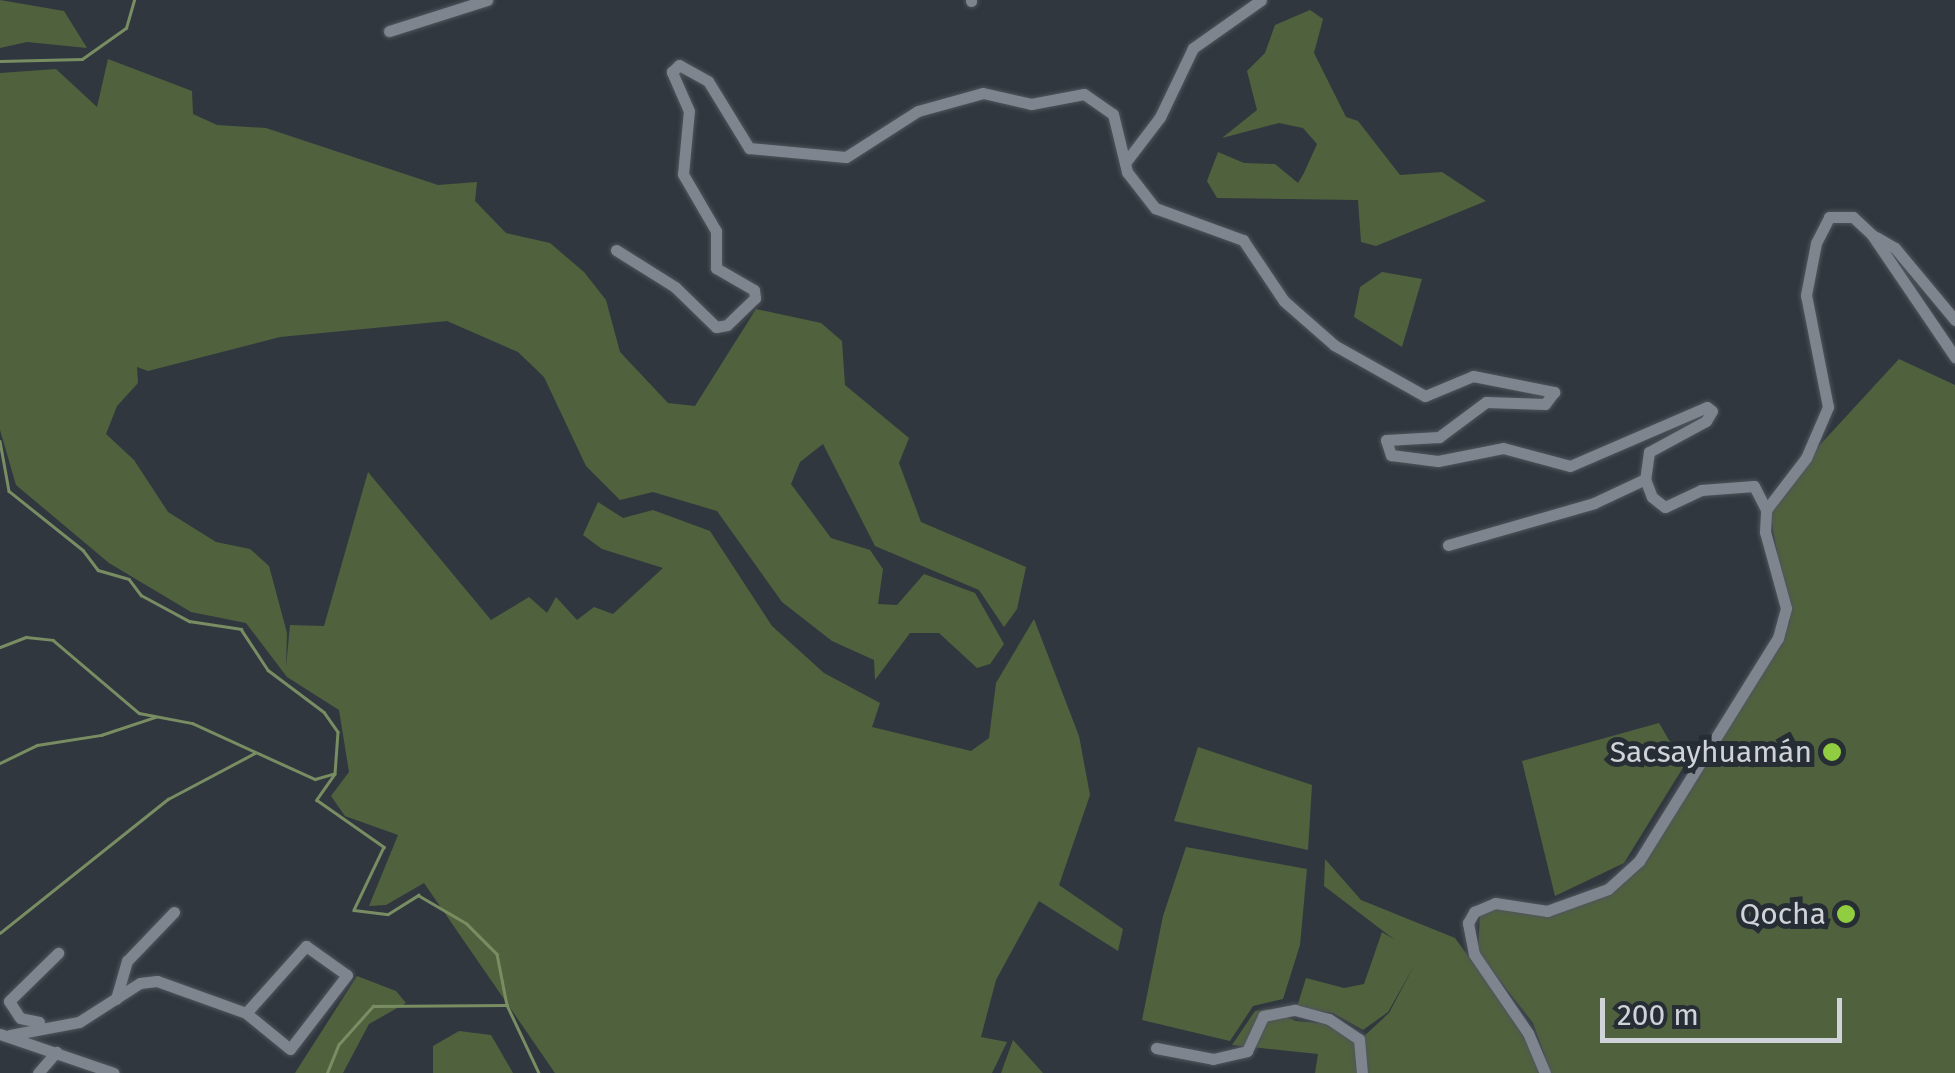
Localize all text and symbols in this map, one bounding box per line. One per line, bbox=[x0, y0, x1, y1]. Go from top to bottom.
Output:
place label: Sacsayhuamán bbox=[1610, 734, 1812, 770]
marker: Sacsayhuamán bbox=[1821, 741, 1843, 763]
place label: Qocha bbox=[1740, 896, 1826, 932]
marker: Qocha bbox=[1835, 903, 1857, 925]
scale bar bbox=[1605, 978, 1848, 1040]
text: 200 m bbox=[1617, 997, 1699, 1033]

